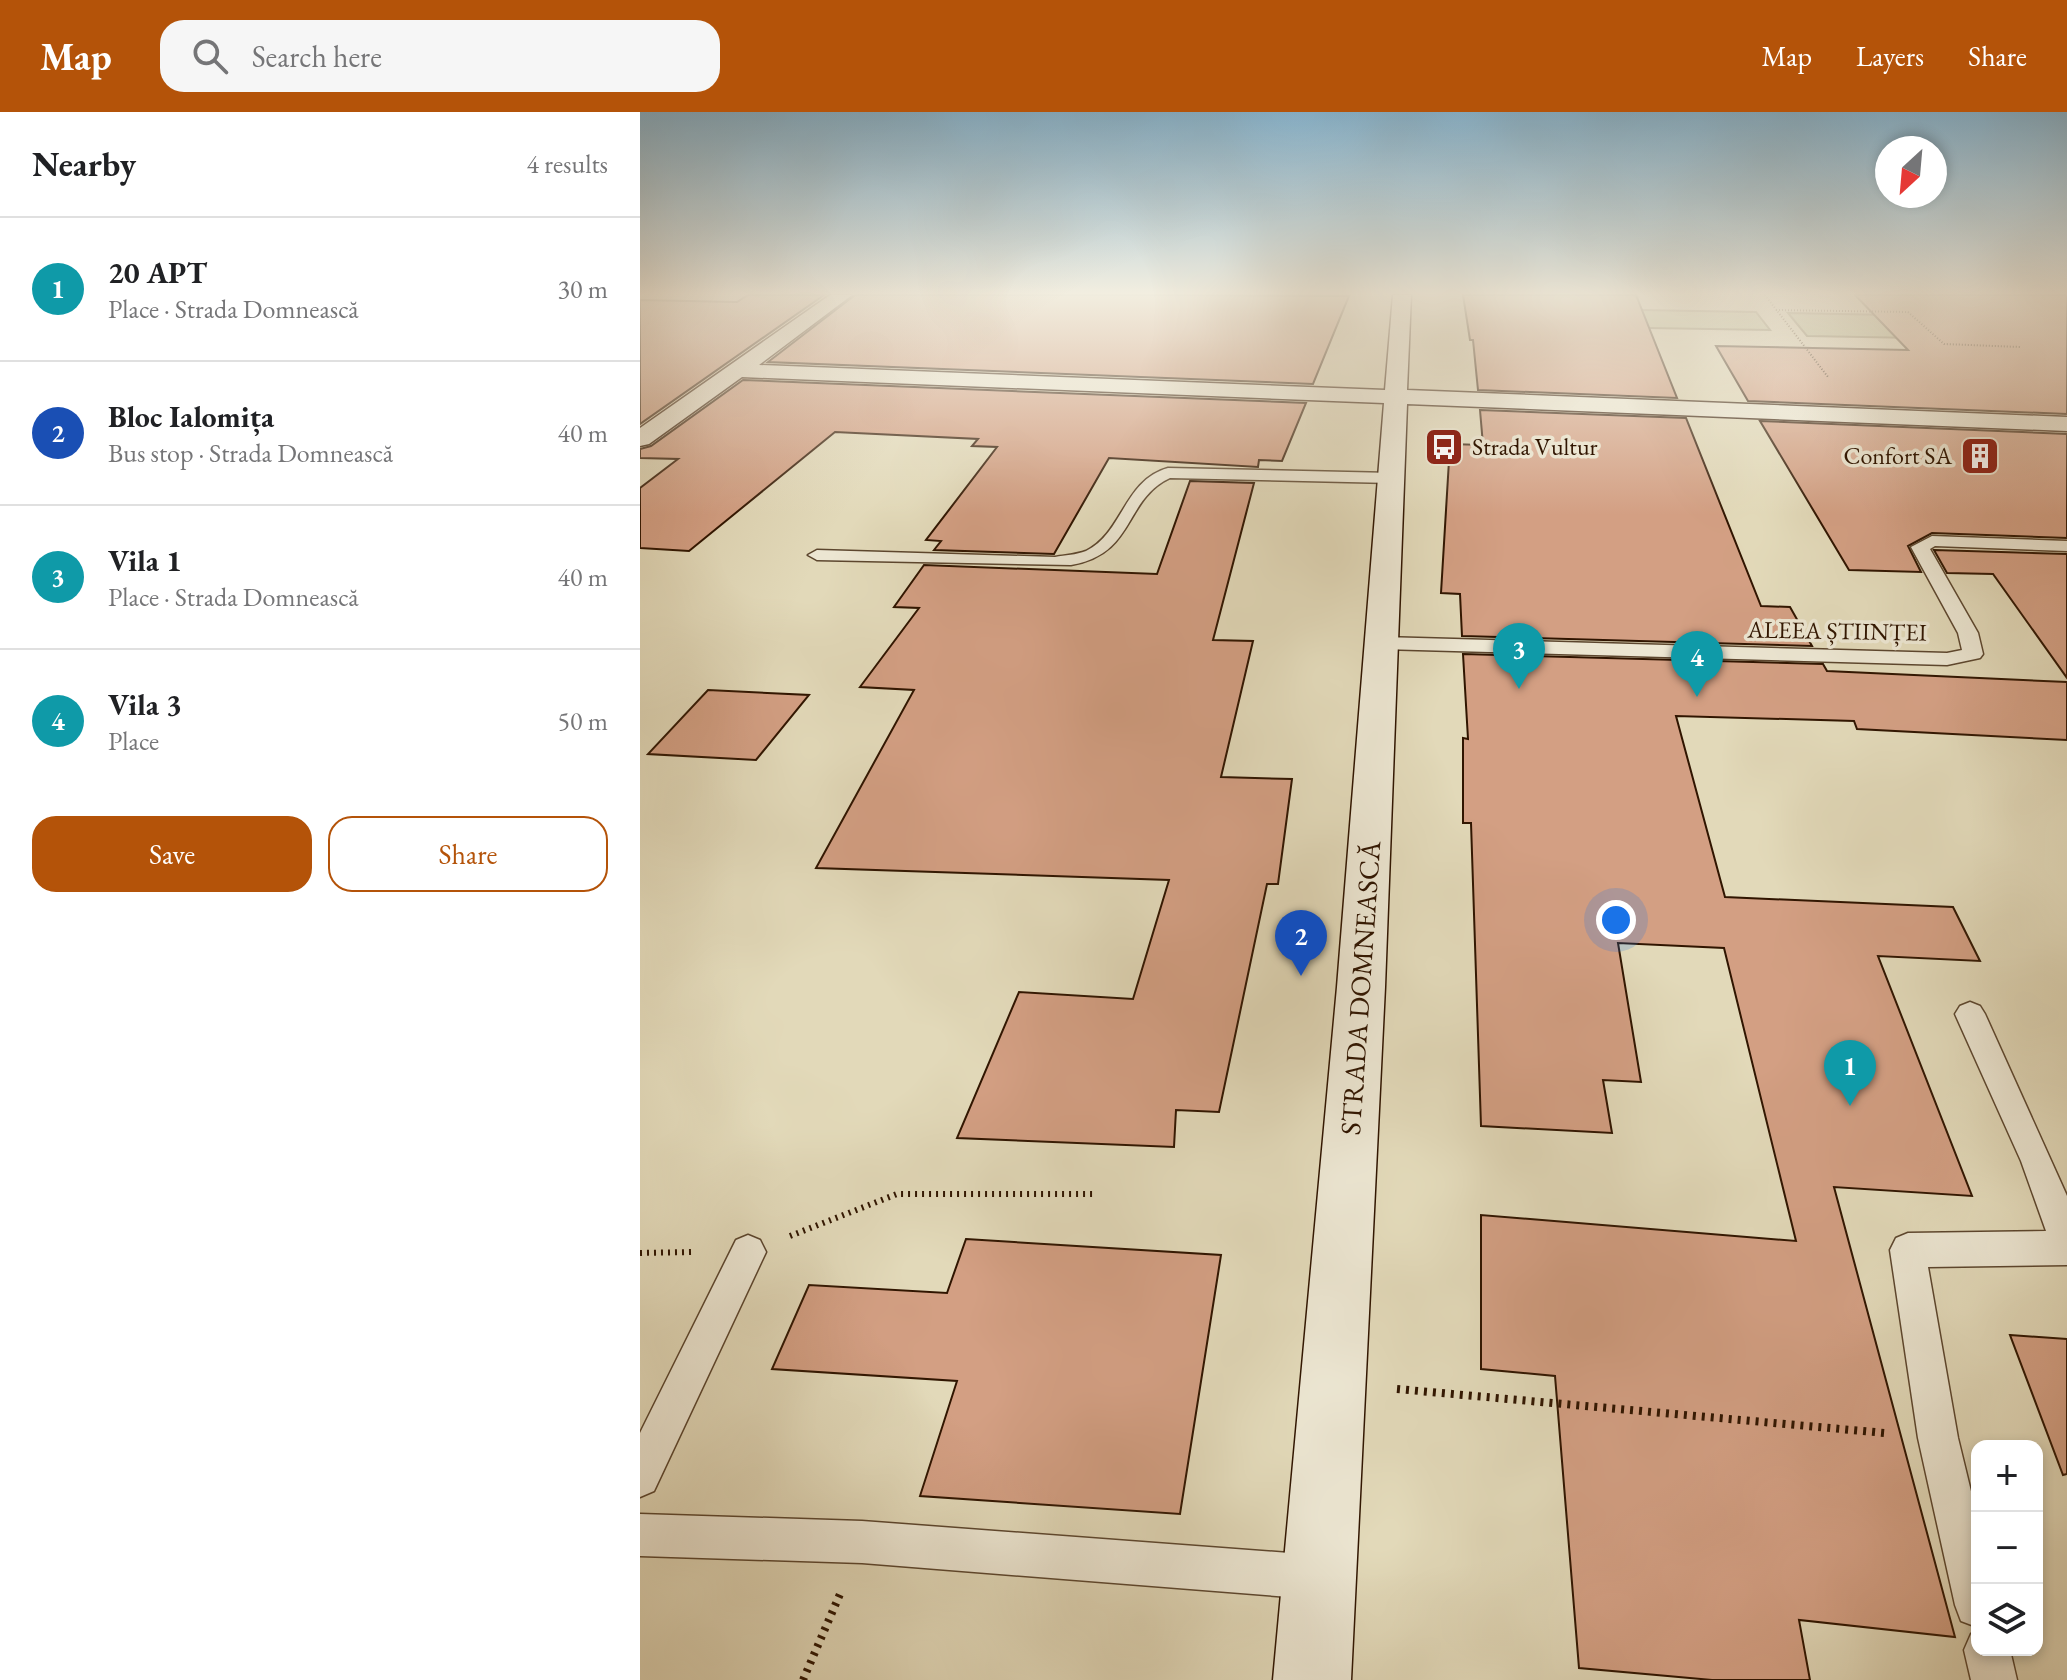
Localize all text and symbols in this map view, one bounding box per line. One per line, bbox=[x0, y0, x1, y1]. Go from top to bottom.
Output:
search box bbox=[160, 20, 720, 92]
text: Map bbox=[40, 32, 112, 81]
icon: search bbox=[188, 34, 232, 78]
text: Search here bbox=[252, 37, 382, 76]
text: Map bbox=[1762, 38, 1812, 74]
text: Layers bbox=[1856, 38, 1924, 74]
text: Share bbox=[1968, 38, 2027, 74]
north arrow bbox=[1875, 136, 1947, 208]
text: Nearby bbox=[32, 142, 136, 186]
text: 4 results bbox=[527, 147, 608, 181]
text: 20 APT bbox=[108, 253, 207, 292]
text: 1 bbox=[51, 272, 65, 306]
text: 30 m bbox=[558, 272, 608, 306]
text: Place · Strada Domnească bbox=[108, 292, 359, 326]
text: Bloc Ialomița bbox=[108, 397, 274, 436]
text: 2 bbox=[51, 416, 65, 450]
text: 40 m bbox=[558, 416, 608, 450]
bus stop icon: Strada Vultur bbox=[1423, 426, 1465, 468]
place label: Strada Vultur bbox=[1472, 431, 1598, 462]
building icon: Confort SA bbox=[1959, 435, 2001, 477]
text: Bus stop · Strada Domnească bbox=[108, 436, 393, 470]
place label: Confort SA bbox=[1843, 440, 1952, 471]
text: Vila 1 bbox=[108, 541, 182, 580]
text: 3 bbox=[51, 560, 65, 594]
text: 40 m bbox=[558, 560, 608, 594]
text: Place · Strada Domnească bbox=[108, 580, 359, 614]
street label: ALEEA ȘTIINȚEI bbox=[1746, 613, 1927, 648]
pin: 3 bbox=[1493, 623, 1545, 689]
pin: 4 bbox=[1671, 631, 1723, 697]
text: Vila 3 bbox=[108, 685, 182, 724]
text: 4 bbox=[51, 704, 65, 738]
text: 50 m bbox=[558, 704, 608, 738]
text: Place bbox=[108, 724, 159, 758]
button: Save bbox=[32, 816, 312, 892]
button: Share bbox=[328, 816, 608, 892]
street label: STRADA DOMNEASCĂ bbox=[1332, 839, 1388, 1136]
your location bbox=[1596, 900, 1636, 940]
pin: 2 bbox=[1275, 910, 1327, 976]
pin: 1 bbox=[1824, 1040, 1876, 1106]
map controls bbox=[1971, 1440, 2043, 1656]
button: + bbox=[1971, 1440, 2043, 1512]
button: − bbox=[1971, 1512, 2043, 1584]
button: layers bbox=[1971, 1584, 2043, 1656]

